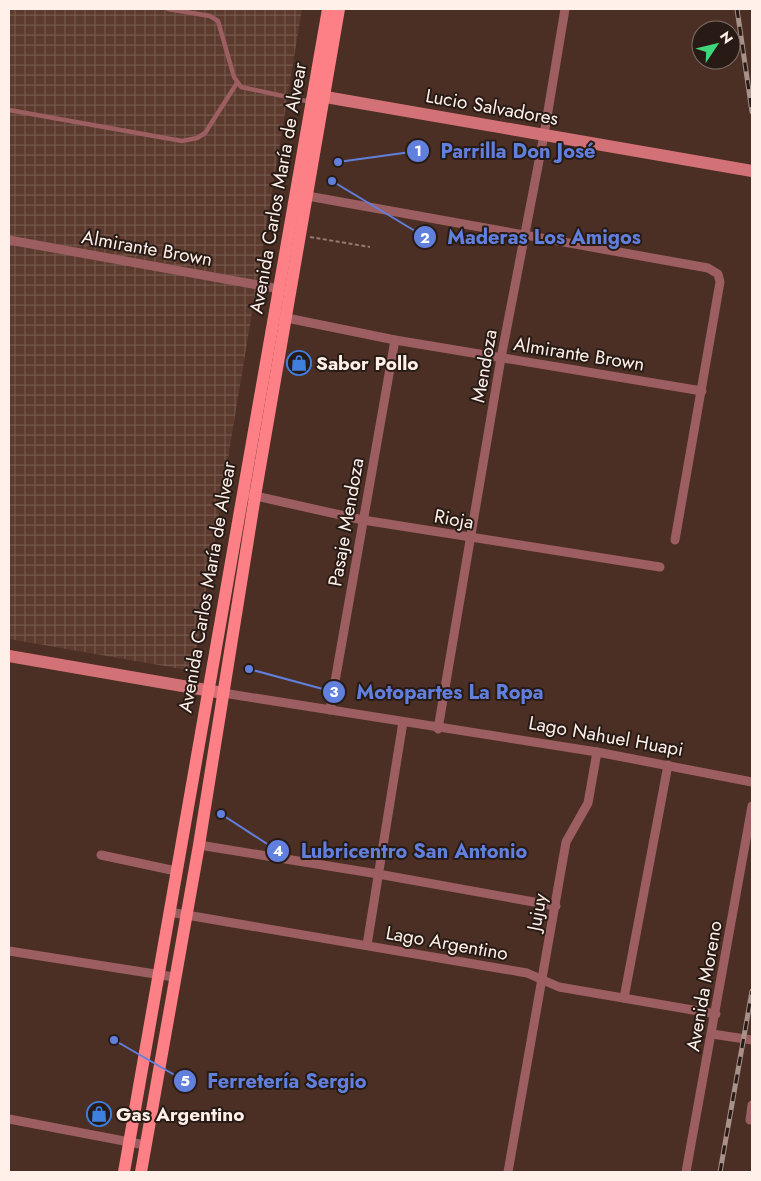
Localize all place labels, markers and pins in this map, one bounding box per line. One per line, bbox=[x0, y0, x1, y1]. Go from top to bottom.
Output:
callout: Parrilla Don José bbox=[405, 133, 605, 168]
callout: Maderas Los Amigos bbox=[412, 220, 651, 255]
shop icon: Sabor Pollo bbox=[286, 350, 312, 376]
place label: Sabor Pollo bbox=[316, 350, 419, 377]
callout: Motopartes La Ropa bbox=[321, 674, 554, 709]
callout: Lubricentro San Antonio bbox=[265, 833, 537, 868]
callout: Ferretería Sergio bbox=[173, 1063, 377, 1098]
shop icon: Gas Argentino bbox=[86, 1101, 112, 1127]
place label: Gas Argentino bbox=[116, 1101, 244, 1128]

